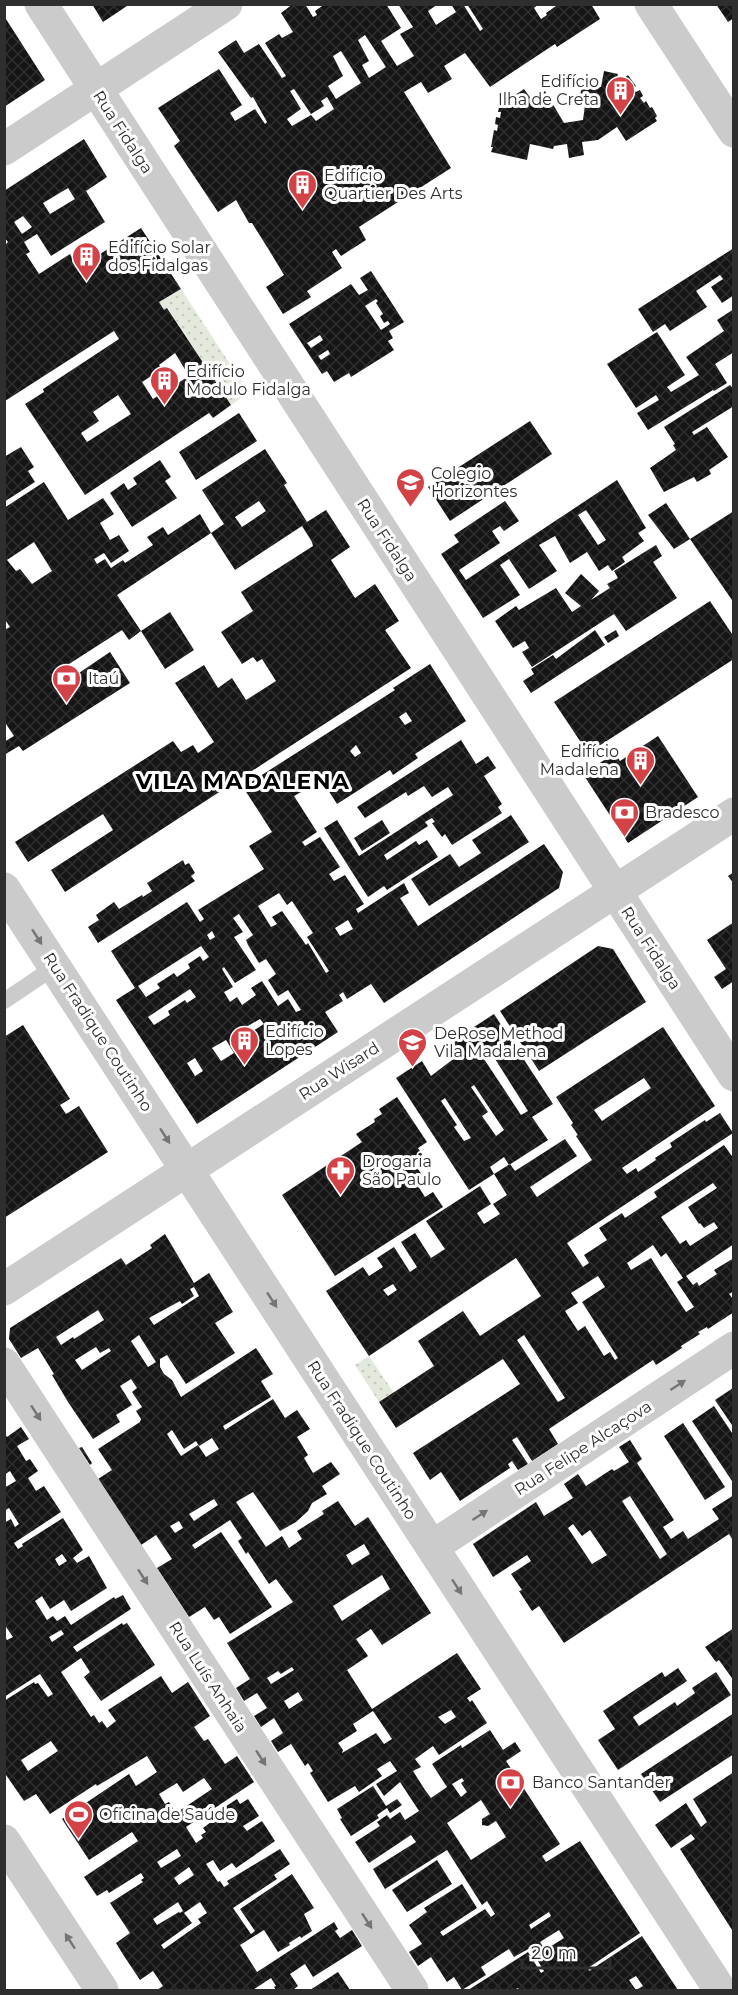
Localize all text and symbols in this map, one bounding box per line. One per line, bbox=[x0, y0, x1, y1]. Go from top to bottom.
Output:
place label: Edifício Ilha de Creta bbox=[498, 72, 599, 109]
building icon: Edifício Ilha de Creta bbox=[604, 74, 636, 116]
street label: Rua Fidalga bbox=[89, 87, 157, 177]
place label: Edifício Quartier Des Arts bbox=[324, 166, 463, 203]
building icon: Edifício Quartier Des Arts bbox=[287, 168, 319, 210]
place label: Edifício Solar dos Fidalgas bbox=[108, 238, 211, 275]
building icon: Edifício Solar dos Fidalgas bbox=[71, 240, 103, 282]
place label: Edifício Modulo Fidalga bbox=[186, 362, 311, 399]
building icon: Edifício Modulo Fidalga bbox=[149, 364, 181, 406]
place label: Colegio Horizontes bbox=[431, 464, 517, 501]
school or university icon: Colegio Horizontes bbox=[394, 466, 426, 508]
street label: Rua Fidalga bbox=[353, 495, 421, 585]
bank icon: Itaú bbox=[51, 662, 83, 704]
place label: Itaú bbox=[88, 669, 119, 688]
place label: Edifício Madalena bbox=[540, 742, 619, 779]
building icon: Edifício Madalena bbox=[624, 744, 656, 786]
district label: VILA MADALENA bbox=[135, 768, 350, 795]
bank icon: Bradesco bbox=[608, 796, 640, 838]
place label: Bradesco bbox=[645, 803, 720, 822]
street label: Rua Fidalga bbox=[617, 903, 685, 993]
one-way arrow bbox=[31, 929, 42, 946]
street label: Rua Fradique Coutinho bbox=[39, 949, 157, 1115]
place label: Edifício Lopes bbox=[265, 1022, 324, 1059]
building icon: Edifício Lopes bbox=[228, 1024, 260, 1066]
place label: DeRose Method Vila Madalena bbox=[434, 1024, 563, 1061]
school or university icon: DeRose Method Vila Madalena bbox=[397, 1026, 429, 1068]
street label: Rua Wisard bbox=[295, 1038, 383, 1104]
one-way arrow bbox=[160, 1128, 171, 1145]
place label: Drogaria São Paulo bbox=[362, 1152, 441, 1189]
pharmacy icon: Drogaria São Paulo bbox=[325, 1154, 357, 1196]
one-way arrow bbox=[266, 1292, 277, 1308]
street label: Rua Fradique Coutinho bbox=[303, 1357, 421, 1523]
one-way arrow bbox=[670, 1379, 686, 1390]
street label: Rua Felipe Alcaçova bbox=[511, 1397, 655, 1499]
one-way arrow bbox=[31, 1405, 42, 1421]
one-way arrow bbox=[472, 1509, 488, 1521]
one-way arrow bbox=[137, 1569, 148, 1585]
one-way arrow bbox=[452, 1579, 463, 1595]
street label: Rua Luís Anhaia bbox=[165, 1618, 251, 1736]
one-way arrow bbox=[255, 1750, 266, 1766]
bank icon: Banco Santander bbox=[495, 1766, 527, 1808]
place label: Banco Santander bbox=[532, 1773, 671, 1792]
sports icon: Oficina de Saúde bbox=[62, 1798, 94, 1840]
place label: Oficina de Saúde bbox=[99, 1805, 235, 1824]
one-way arrow bbox=[361, 1913, 372, 1929]
scale bar bbox=[522, 1932, 610, 1970]
one-way arrow bbox=[64, 1933, 75, 1950]
text: 20 m bbox=[531, 1942, 577, 1964]

